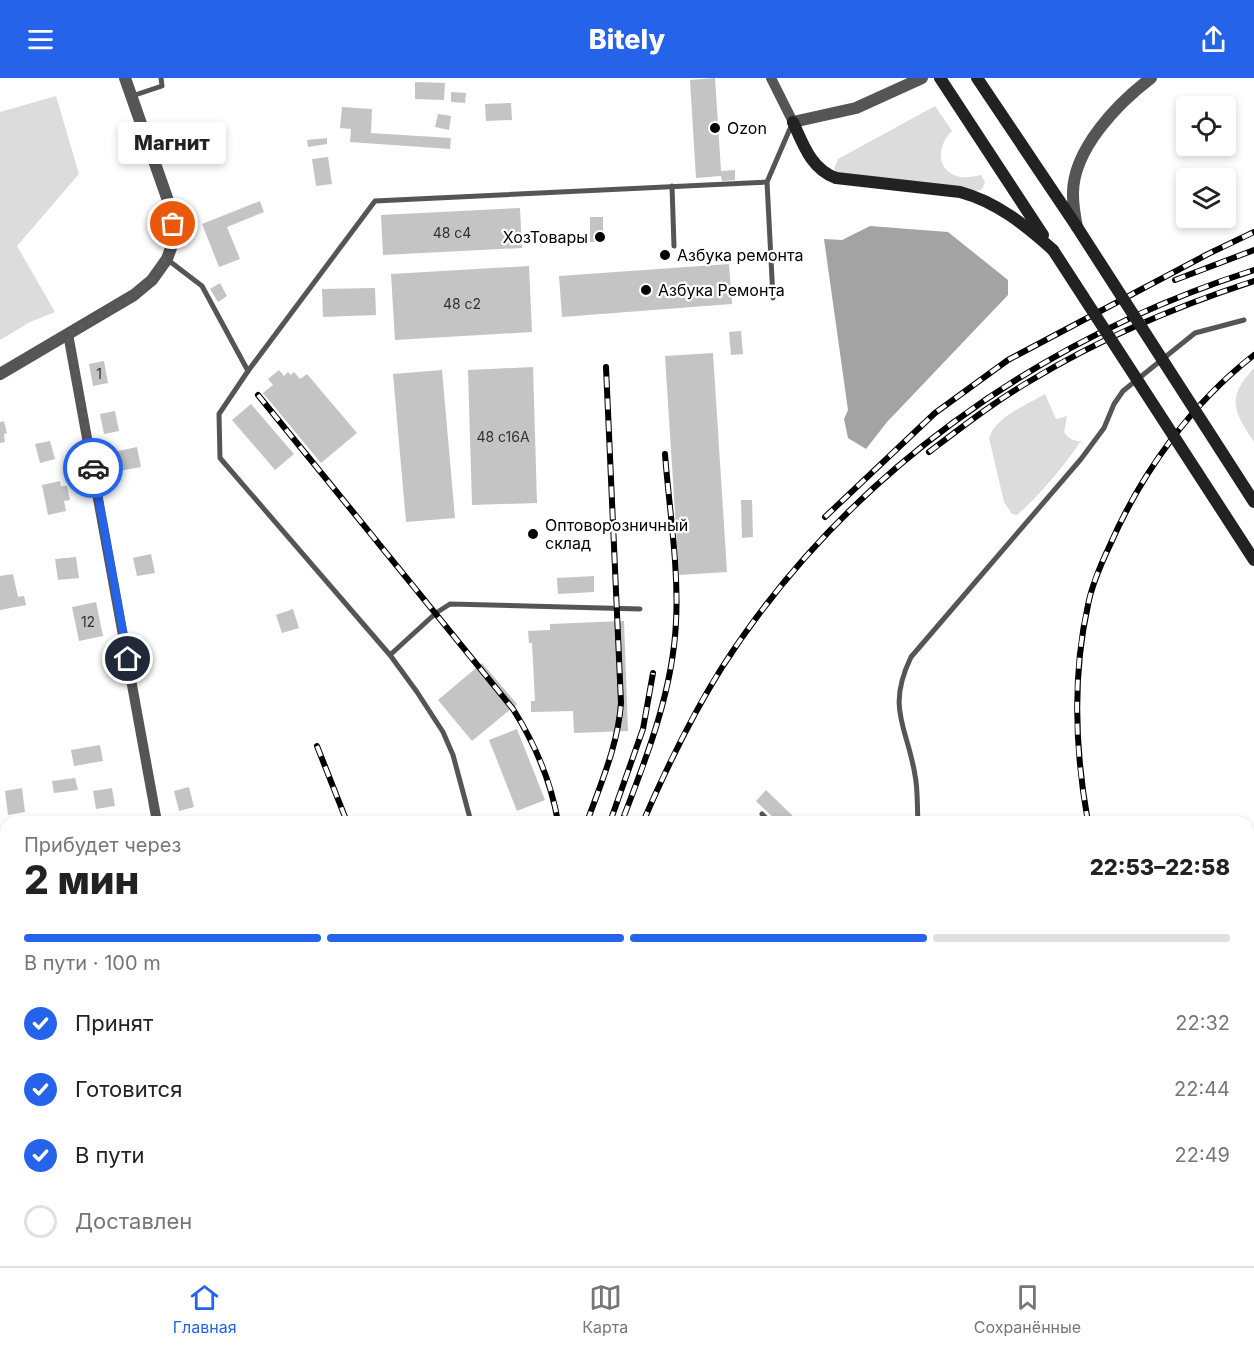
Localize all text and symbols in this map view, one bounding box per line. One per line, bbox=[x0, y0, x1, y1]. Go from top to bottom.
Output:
icon: menu bbox=[24, 23, 57, 56]
text: Bitely bbox=[589, 23, 665, 56]
icon: share bbox=[1197, 23, 1230, 56]
map controls bbox=[1176, 96, 1236, 228]
button: locate bbox=[1176, 96, 1236, 156]
place label: Ozon bbox=[727, 118, 767, 138]
marker: Ozon bbox=[708, 121, 722, 135]
callout: Магнит bbox=[119, 122, 227, 164]
text: Магнит bbox=[134, 131, 210, 155]
button: layers bbox=[1176, 168, 1236, 228]
pin bbox=[147, 198, 198, 249]
icon: bag bbox=[156, 207, 189, 240]
house number: 48 с4 bbox=[433, 224, 471, 241]
place label: ХозТовары bbox=[503, 227, 588, 247]
marker: ХозТовары bbox=[593, 230, 607, 244]
place label: Азбука ремонта bbox=[677, 245, 804, 265]
marker: Азбука ремонта bbox=[658, 248, 672, 262]
place label: Азбука Ремонта bbox=[658, 280, 785, 300]
marker: Азбука Ремонта bbox=[639, 283, 653, 297]
house number: 48 с2 bbox=[443, 295, 481, 312]
house number: 1 bbox=[96, 365, 102, 382]
house number: 48 с16А bbox=[476, 428, 530, 445]
courier bbox=[63, 438, 123, 498]
icon: car bbox=[77, 452, 110, 485]
place label: Оптоворозничный склад bbox=[545, 515, 688, 553]
marker: Оптоворозничный склад bbox=[526, 527, 540, 541]
house number: 12 bbox=[81, 613, 95, 630]
pin bbox=[102, 633, 153, 684]
icon: home bbox=[111, 642, 144, 675]
text: Прибудет через bbox=[24, 833, 181, 857]
text: 22:53–22:58 bbox=[1090, 854, 1230, 880]
text: 2 мин bbox=[24, 856, 139, 903]
text: В пути · 100 m bbox=[24, 951, 161, 975]
icon: check bbox=[24, 1007, 57, 1040]
text: Принят bbox=[75, 1010, 153, 1036]
text: 22:32 bbox=[1175, 1011, 1230, 1035]
icon: check bbox=[24, 1073, 57, 1106]
text: Готовится bbox=[75, 1076, 182, 1102]
text: 22:44 bbox=[1174, 1077, 1230, 1101]
icon: check bbox=[24, 1139, 57, 1172]
text: В пути bbox=[75, 1142, 144, 1168]
text: 22:49 bbox=[1175, 1143, 1230, 1167]
text: Доставлен bbox=[75, 1208, 192, 1234]
tab: Главная bbox=[173, 1281, 237, 1337]
tab: Карта bbox=[582, 1281, 628, 1337]
tab: Сохранённые bbox=[974, 1281, 1081, 1337]

